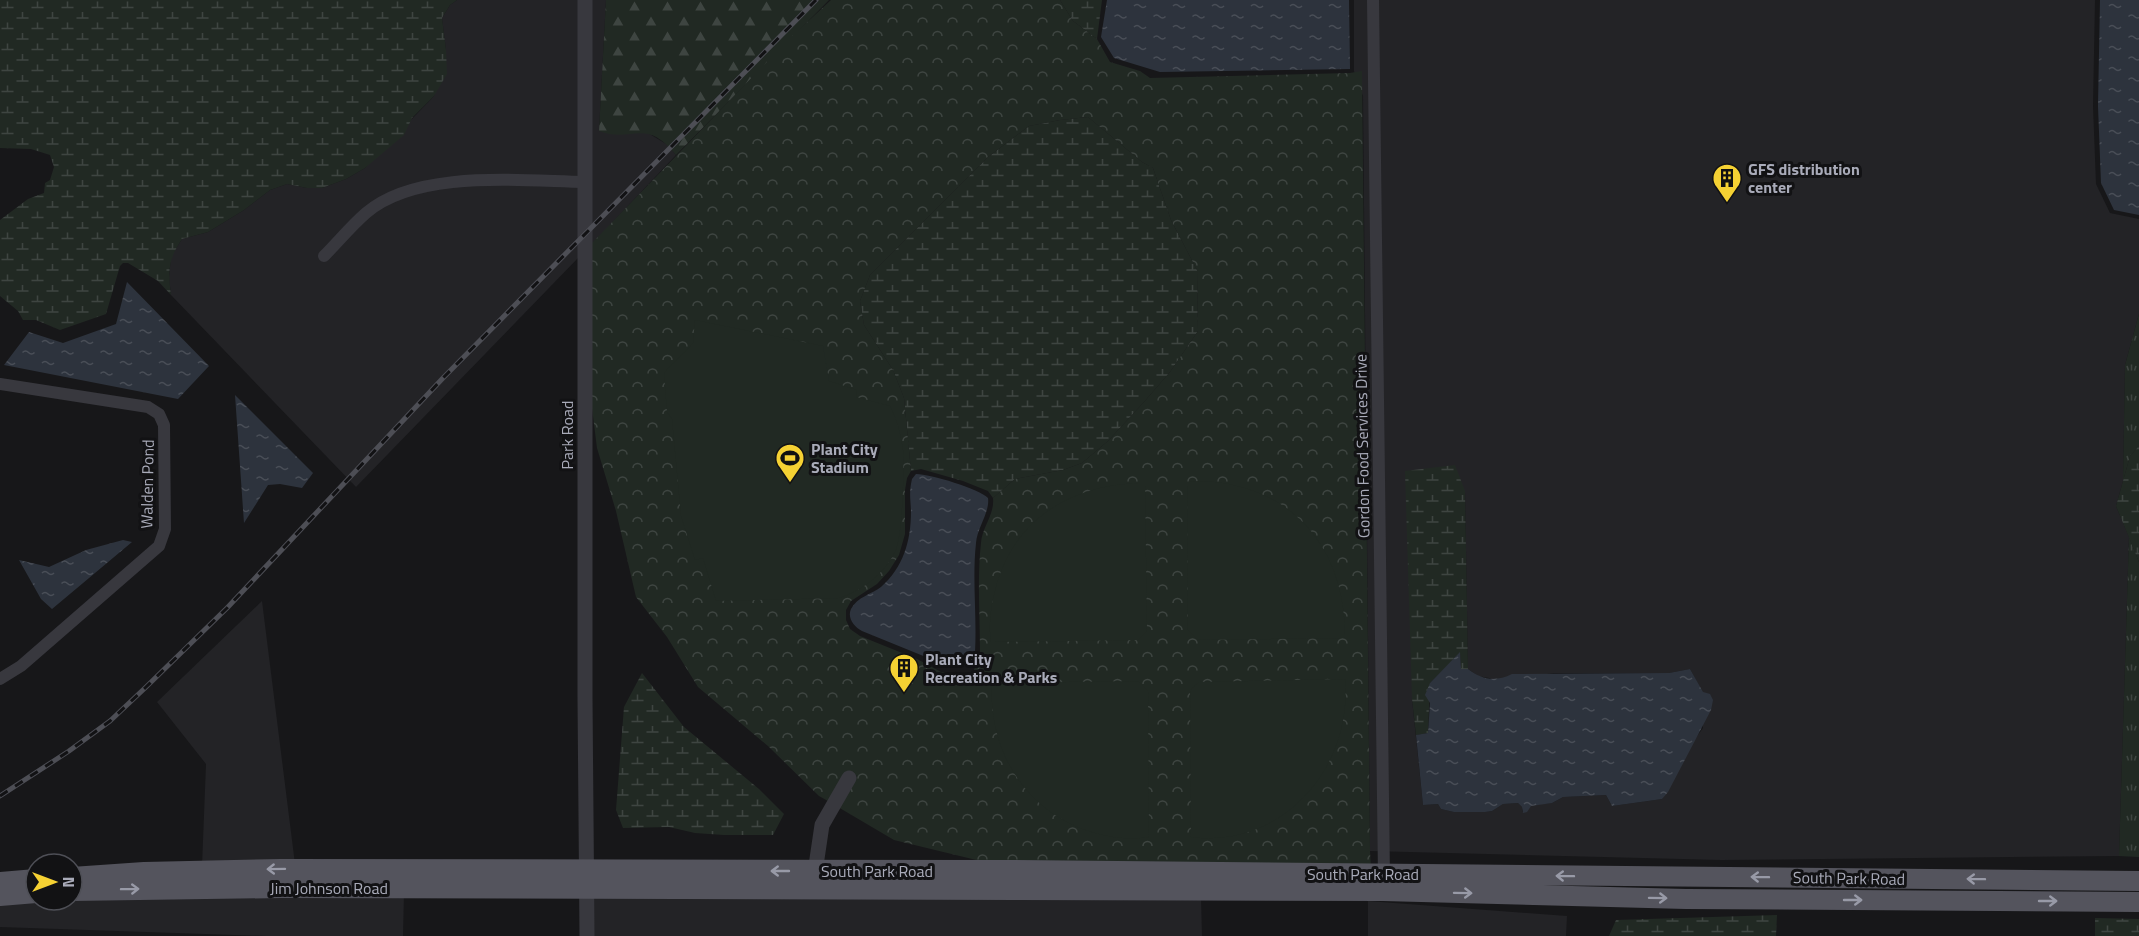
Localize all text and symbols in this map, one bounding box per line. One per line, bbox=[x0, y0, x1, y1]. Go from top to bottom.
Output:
place label: GFS distribution center bbox=[1748, 157, 1860, 199]
building icon: GFS distribution center bbox=[1711, 162, 1743, 204]
street label: Gordon Food Services Drive bbox=[1348, 354, 1376, 538]
street label: Park Road bbox=[555, 401, 579, 469]
place label: Plant City Stadium bbox=[811, 437, 878, 479]
street label: Walden Pond bbox=[134, 439, 160, 529]
sports icon: Plant City Stadium bbox=[774, 442, 806, 484]
place label: Plant City Recreation & Parks bbox=[925, 647, 1057, 689]
building icon: Plant City Recreation & Parks bbox=[888, 652, 920, 694]
north arrow bbox=[24, 852, 84, 912]
street label: South Park Road bbox=[821, 859, 933, 883]
street label: South Park Road bbox=[1307, 862, 1419, 886]
one-way arrow bbox=[266, 863, 286, 875]
one-way arrow bbox=[770, 865, 790, 877]
street label: South Park Road bbox=[1793, 865, 1905, 891]
one-way arrow bbox=[1555, 870, 1575, 882]
one-way arrow bbox=[1750, 872, 1770, 883]
one-way arrow bbox=[1966, 874, 1986, 885]
text: N bbox=[57, 876, 81, 888]
street label: Jim Johnson Road bbox=[270, 876, 388, 900]
one-way arrow bbox=[120, 883, 140, 895]
one-way arrow bbox=[1452, 888, 1472, 899]
one-way arrow bbox=[1647, 893, 1667, 904]
one-way arrow bbox=[1842, 894, 1862, 906]
one-way arrow bbox=[2037, 895, 2057, 907]

